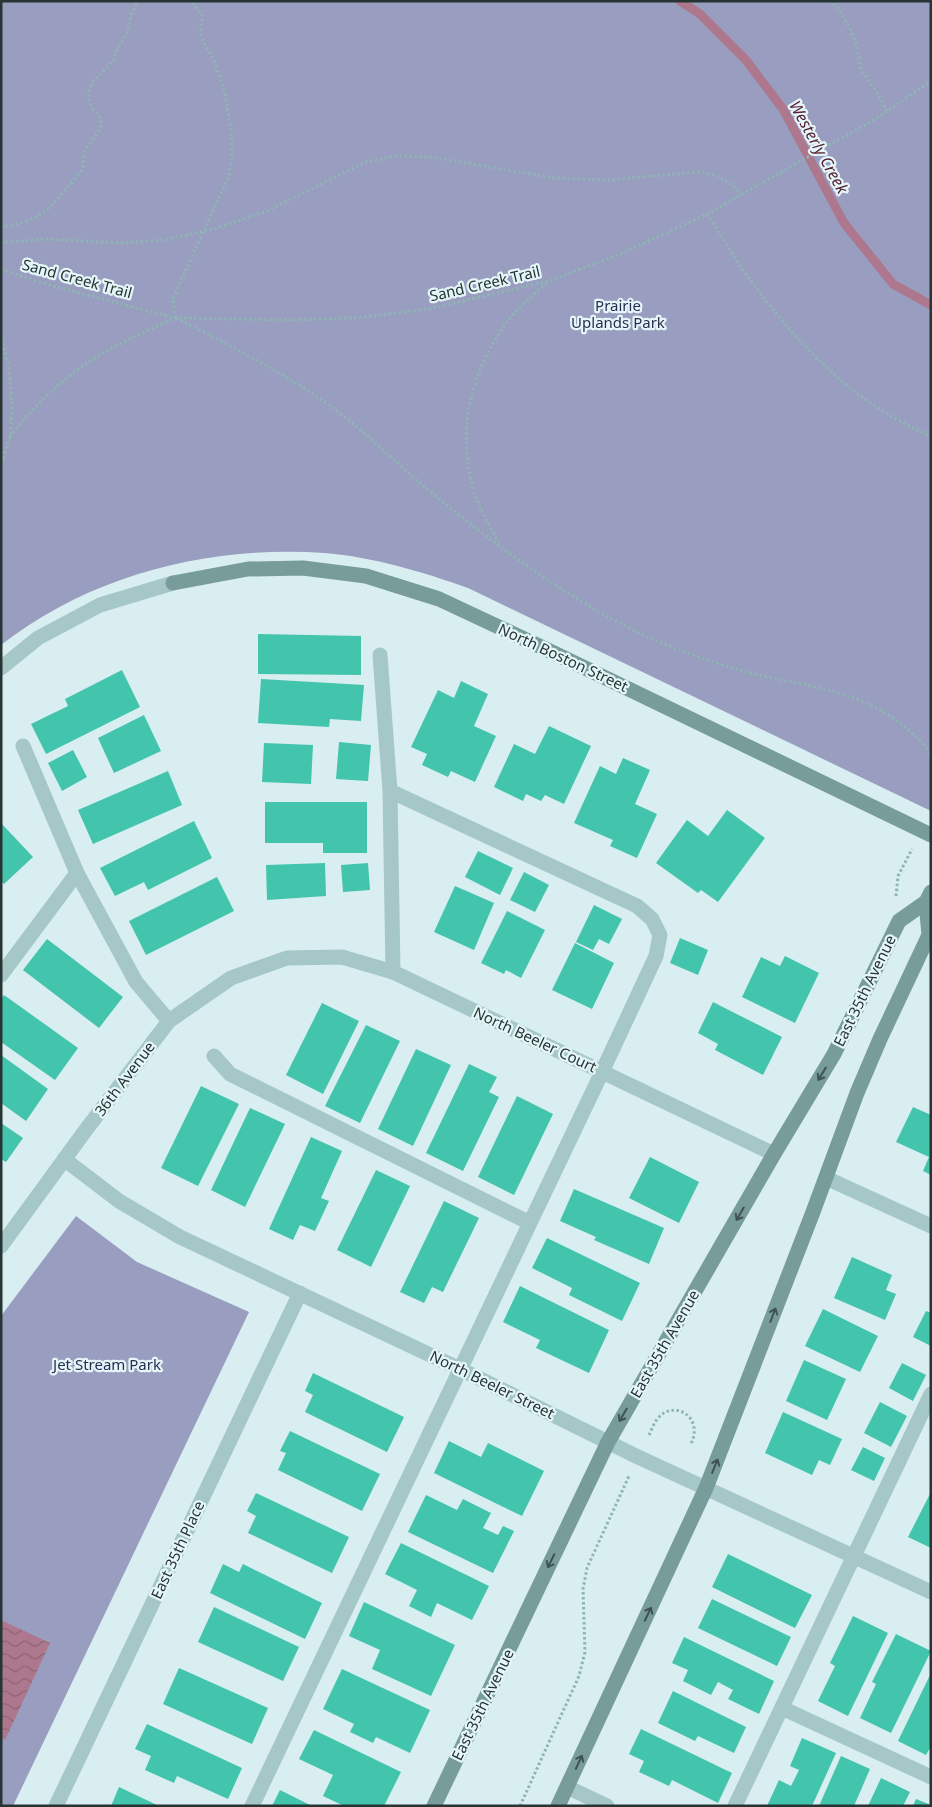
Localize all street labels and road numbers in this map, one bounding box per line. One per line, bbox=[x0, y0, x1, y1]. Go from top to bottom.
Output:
street label: Sand Creek Trail bbox=[20, 254, 134, 302]
street label: Sand Creek Trail bbox=[428, 261, 542, 305]
street label: North Boston Street bbox=[495, 618, 632, 696]
street label: East 35th Avenue bbox=[828, 931, 900, 1050]
street label: North Beeler Court bbox=[471, 1002, 601, 1077]
street label: 36th Avenue bbox=[90, 1037, 159, 1120]
street label: East 35th Avenue bbox=[625, 1286, 703, 1401]
street label: North Beeler Street bbox=[427, 1345, 559, 1423]
street label: East 35th Place bbox=[146, 1497, 209, 1602]
street label: East 35th Avenue bbox=[446, 1645, 518, 1764]

